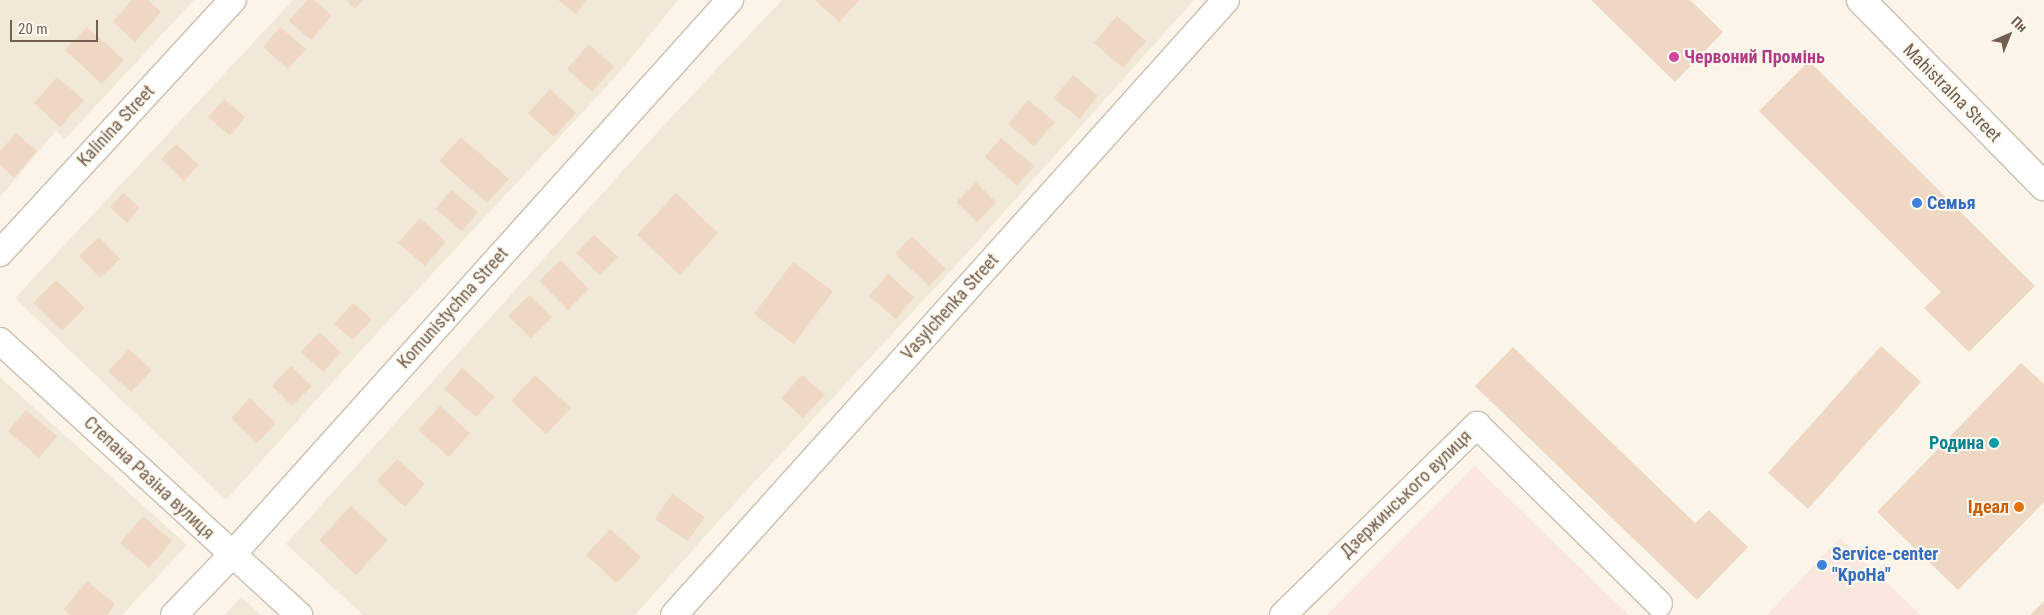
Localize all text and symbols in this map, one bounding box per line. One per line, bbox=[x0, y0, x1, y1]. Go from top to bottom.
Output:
scale bar bbox=[12, 10, 100, 42]
north arrow bbox=[1984, 10, 2034, 60]
text: Пн bbox=[2008, 13, 2031, 35]
text: 20 m bbox=[18, 20, 48, 38]
street label: Mahistralna Street bbox=[1898, 39, 2006, 147]
place label: Червоний Промінь bbox=[1684, 46, 1825, 68]
marker: Червоний Промінь bbox=[1668, 51, 1680, 63]
street label: Kalinina Street bbox=[73, 81, 159, 171]
place label: Семья bbox=[1927, 192, 1976, 214]
marker: Семья bbox=[1911, 197, 1923, 209]
street label: Komunistychna Street bbox=[393, 243, 513, 373]
street label: Vasylchenka Street bbox=[897, 249, 1003, 365]
street label: Степана Разіна вулиця bbox=[79, 412, 219, 544]
street label: Дзержинського вулиця bbox=[1336, 426, 1476, 562]
place label: Родина bbox=[1929, 432, 1984, 454]
marker: Родина bbox=[1988, 437, 2000, 449]
place label: Ідеал bbox=[1968, 496, 2009, 518]
marker: Ідеал bbox=[2013, 501, 2025, 513]
place label: Service-center "KpoHa" bbox=[1832, 544, 1938, 586]
marker: Service-center "KpoHa" bbox=[1816, 559, 1828, 571]

